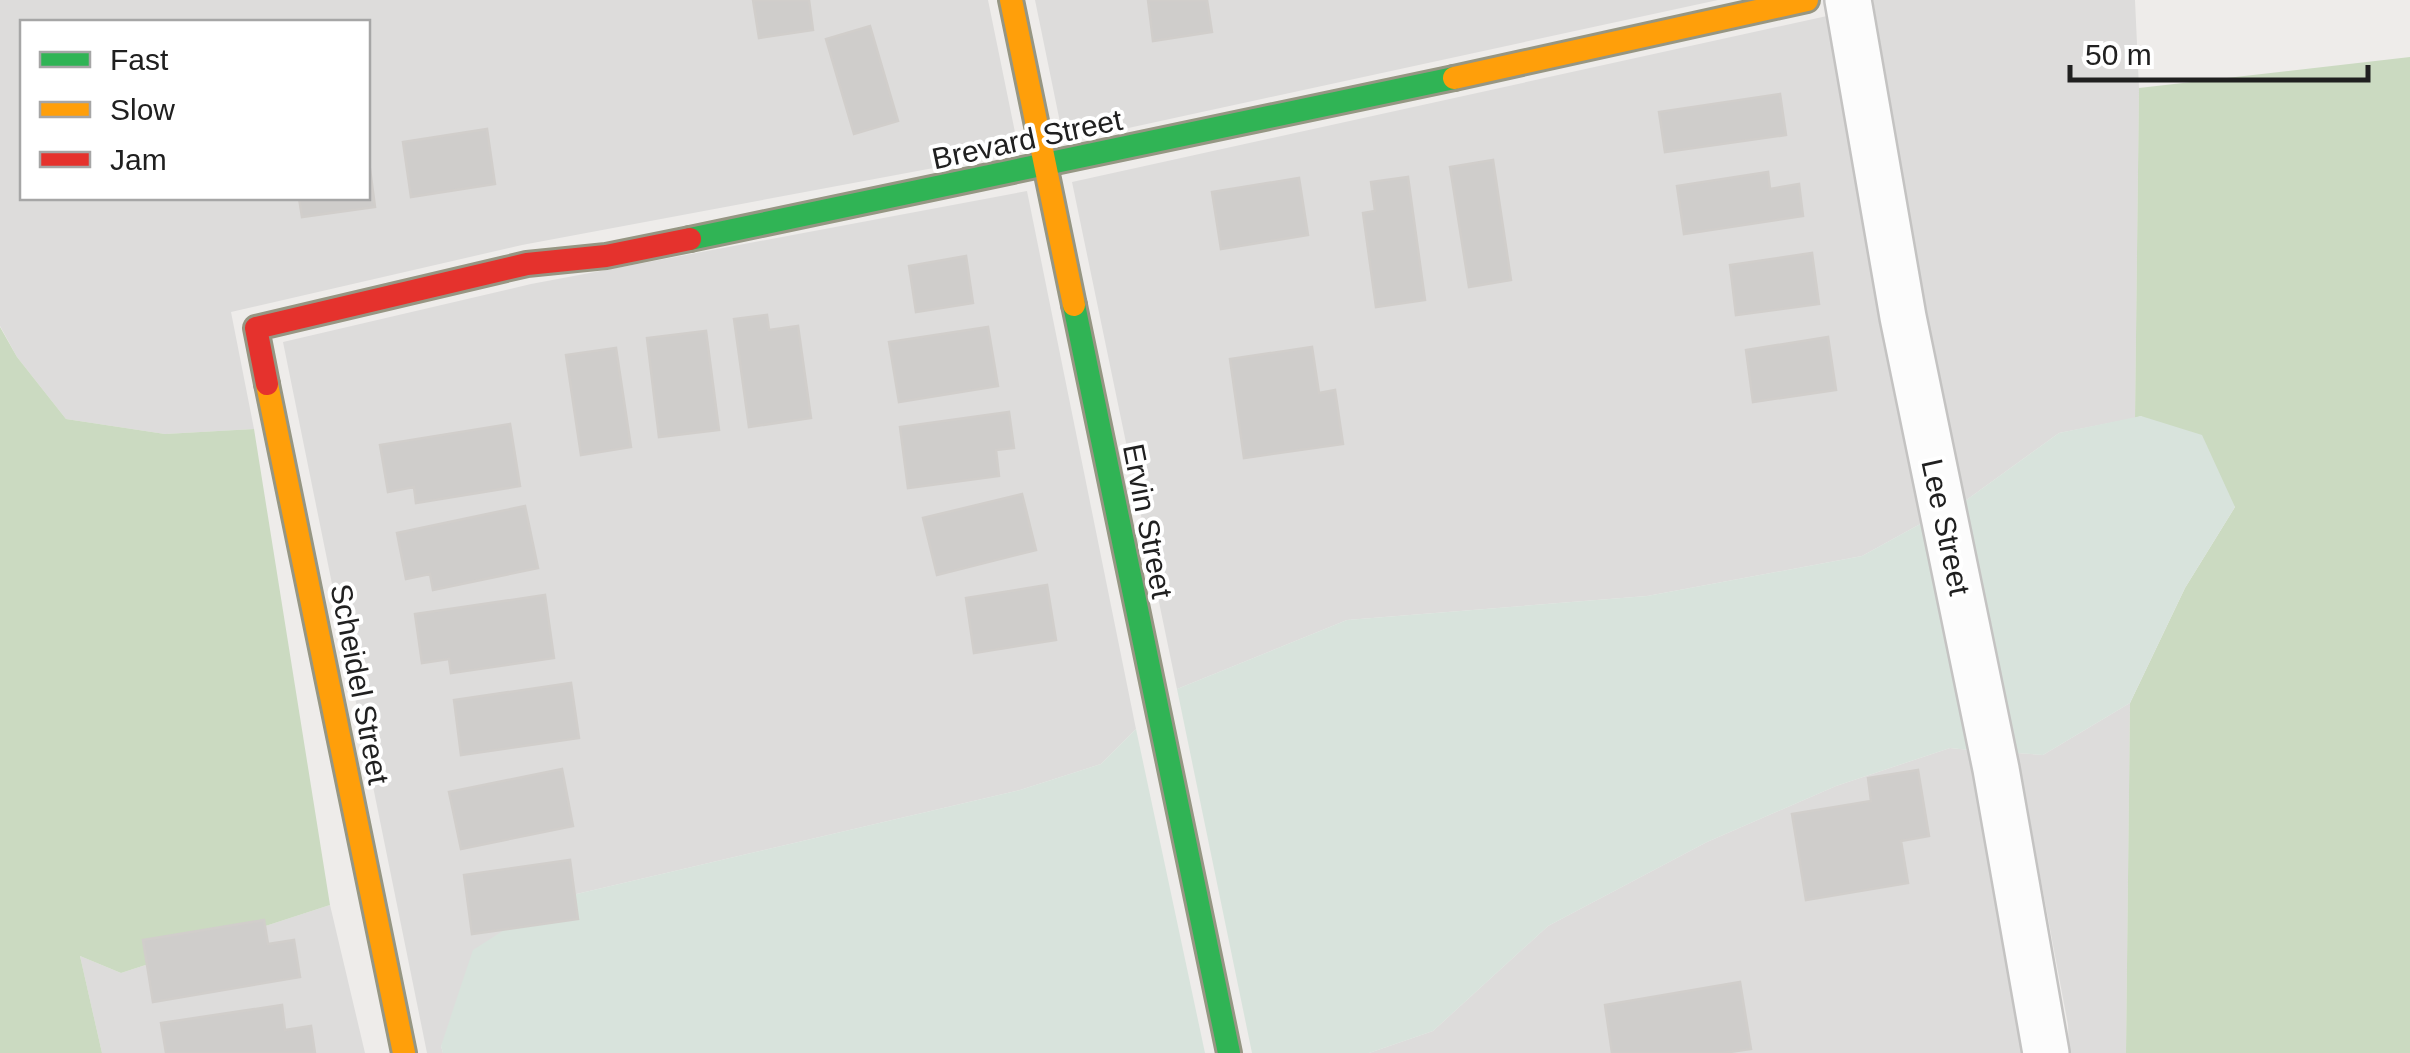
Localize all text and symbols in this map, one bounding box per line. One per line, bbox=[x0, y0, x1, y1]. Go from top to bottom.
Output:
legend bbox=[20, 20, 370, 200]
scale bar bbox=[2070, 20, 2368, 82]
text: 50 m bbox=[2085, 38, 2152, 71]
text: Fast bbox=[110, 43, 169, 76]
text: Slow bbox=[110, 93, 175, 126]
street label: Brevard Street bbox=[929, 103, 1126, 175]
text: Jam bbox=[110, 143, 167, 176]
street label: Ervin Street bbox=[1117, 441, 1179, 602]
street label: Lee Street bbox=[1915, 456, 1977, 599]
street label: Scheidel Street bbox=[324, 581, 396, 788]

